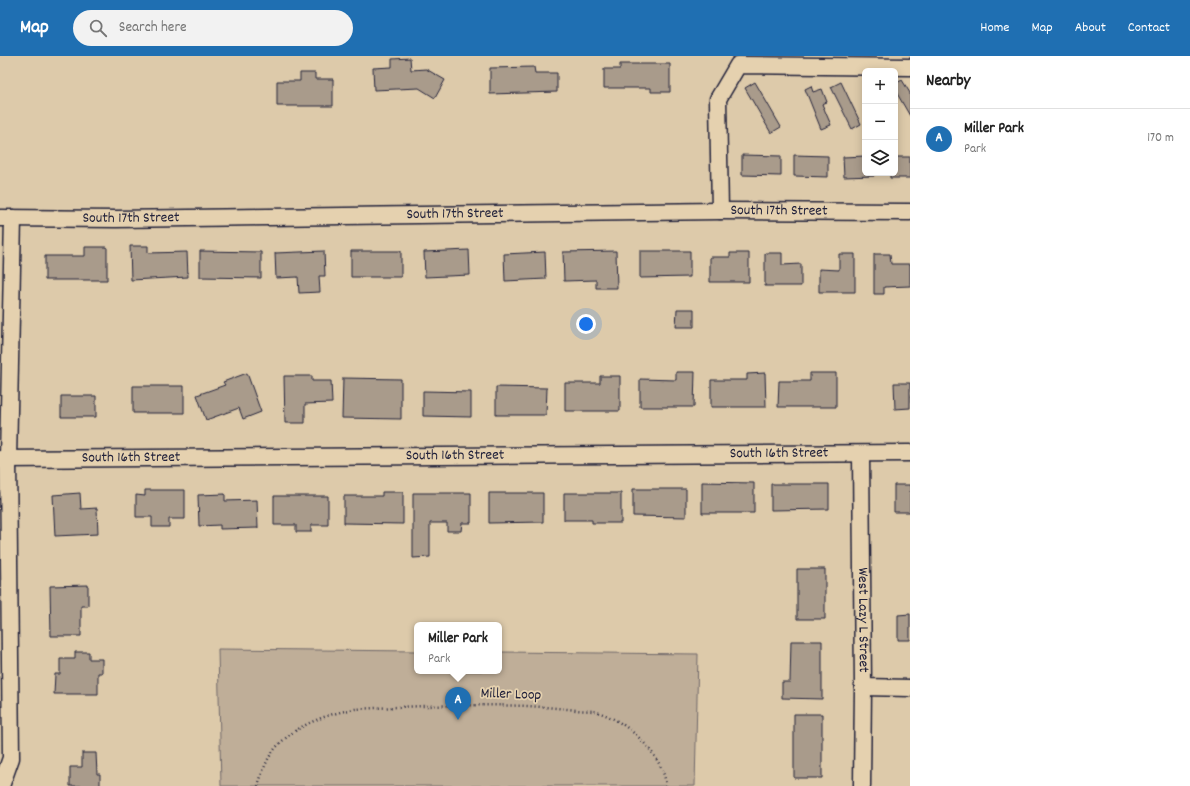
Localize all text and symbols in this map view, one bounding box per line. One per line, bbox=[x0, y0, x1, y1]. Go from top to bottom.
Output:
search box bbox=[73, 10, 353, 46]
text: Map bbox=[20, 15, 49, 42]
icon: search bbox=[87, 17, 109, 39]
text: Search here bbox=[119, 17, 187, 39]
text: Home bbox=[980, 18, 1009, 38]
text: Map bbox=[1031, 18, 1053, 38]
text: About bbox=[1075, 18, 1106, 38]
text: Contact bbox=[1128, 18, 1170, 38]
map controls bbox=[862, 68, 898, 176]
button: + bbox=[862, 68, 898, 104]
text: Nearby bbox=[926, 70, 970, 94]
button: − bbox=[862, 104, 898, 140]
text: Miller Park bbox=[964, 118, 1024, 140]
text: A bbox=[935, 129, 943, 148]
text: 170 m bbox=[1147, 129, 1174, 148]
button: layers bbox=[862, 140, 898, 176]
text: Park bbox=[964, 140, 986, 159]
street label: South 17th Street bbox=[730, 200, 828, 223]
street label: South 17th Street bbox=[406, 203, 504, 226]
street label: South 17th Street bbox=[82, 207, 180, 230]
your location bbox=[576, 314, 596, 334]
street label: South 16th Street bbox=[730, 443, 829, 465]
street label: South 16th Street bbox=[406, 445, 505, 467]
street label: South 16th Street bbox=[82, 447, 181, 469]
street label: West Lazy L Street bbox=[851, 567, 874, 673]
popup bbox=[414, 622, 502, 674]
text: Miller Park bbox=[428, 628, 488, 650]
text: Park bbox=[428, 650, 450, 669]
street label: Miller Loop bbox=[480, 683, 542, 707]
pin: A bbox=[445, 687, 471, 720]

